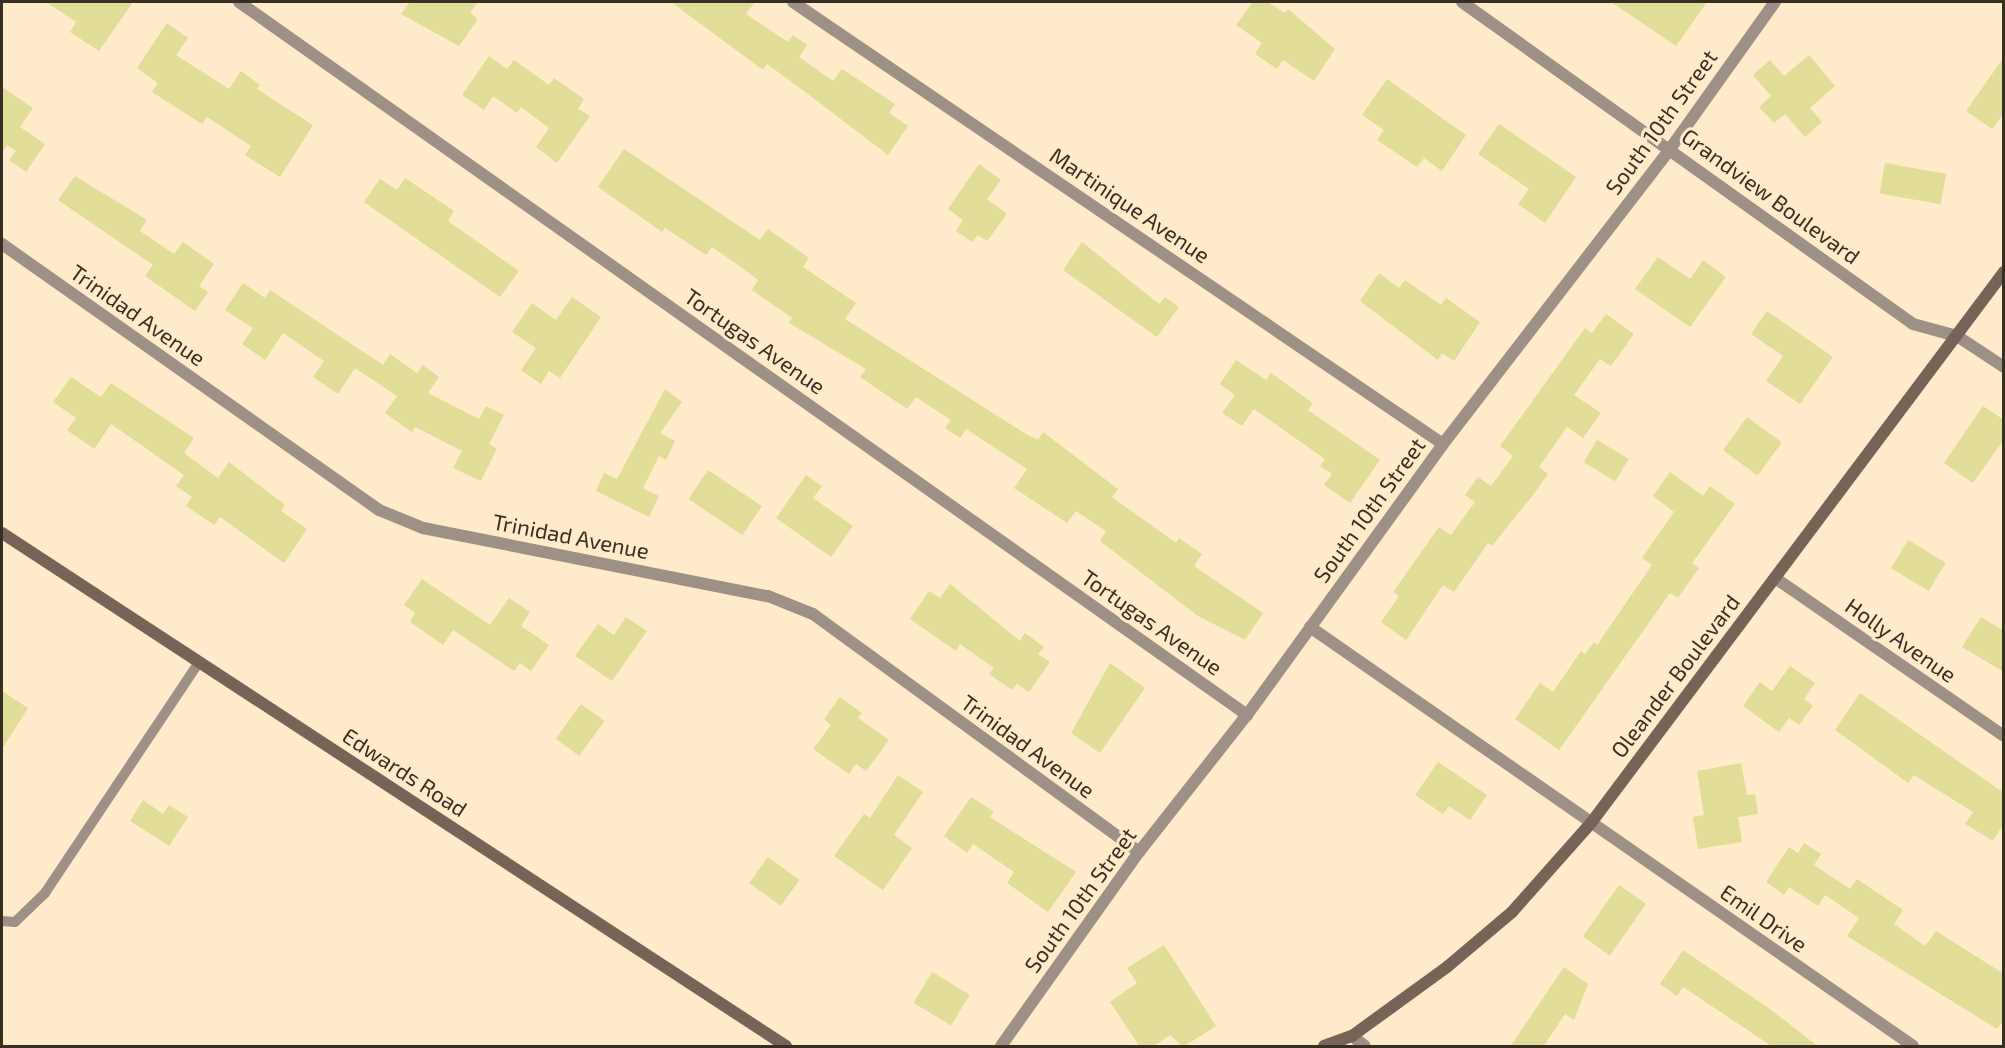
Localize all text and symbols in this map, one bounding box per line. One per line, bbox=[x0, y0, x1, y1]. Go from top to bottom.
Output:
street label: South 10th Street bbox=[1600, 44, 1722, 200]
street label: Grandview Boulevard bbox=[1677, 122, 1865, 270]
street label: Martinique Avenue bbox=[1045, 142, 1215, 268]
street label: Trinidad Avenue bbox=[65, 259, 211, 371]
street label: Tortugas Avenue bbox=[679, 282, 831, 400]
street label: South 10th Street bbox=[1308, 432, 1430, 588]
street label: Trinidad Avenue bbox=[490, 508, 652, 564]
street label: Tortugas Avenue bbox=[1076, 563, 1228, 681]
street label: Oleander Boulevard bbox=[1605, 589, 1745, 763]
street label: Holly Avenue bbox=[1840, 592, 1962, 688]
street label: Trinidad Avenue bbox=[956, 689, 1100, 803]
street label: Edwards Road bbox=[338, 722, 472, 822]
street label: South 10th Street bbox=[1019, 822, 1141, 978]
street label: Emil Drive bbox=[1715, 878, 1813, 958]

